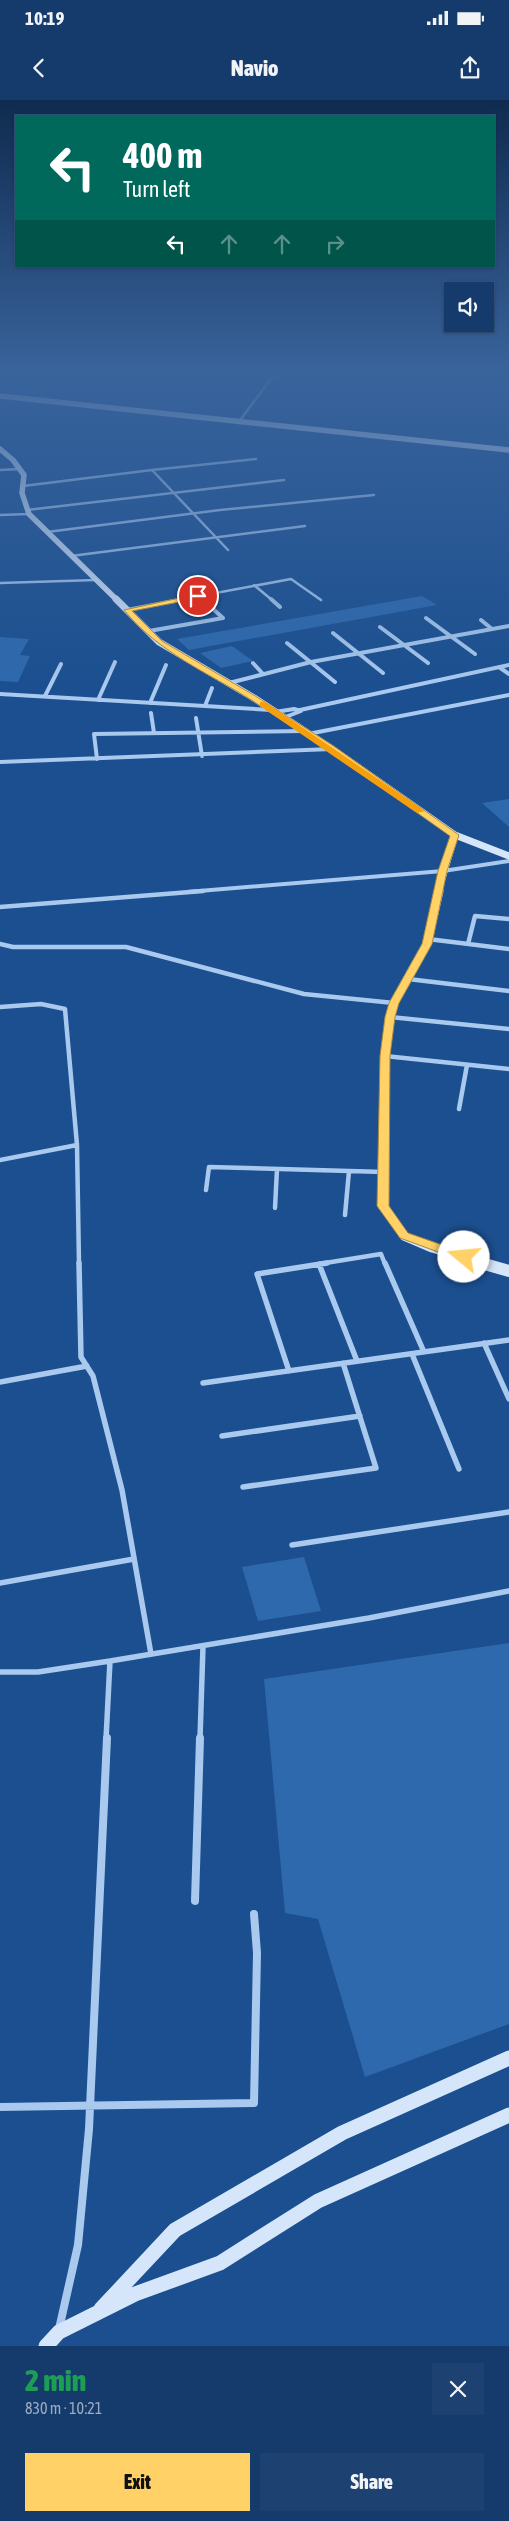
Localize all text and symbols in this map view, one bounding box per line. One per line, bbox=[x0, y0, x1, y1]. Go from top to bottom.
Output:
text: 10:19 bbox=[25, 7, 64, 29]
icon: back bbox=[25, 54, 53, 82]
icon: share bbox=[456, 54, 484, 82]
text: Navio bbox=[231, 55, 278, 81]
icon: left bbox=[40, 135, 105, 200]
text: 400 m bbox=[123, 135, 202, 175]
text: Turn left bbox=[123, 176, 190, 202]
icon: left bbox=[162, 230, 190, 258]
icon: ahead bbox=[215, 230, 243, 258]
icon: ahead bbox=[268, 230, 296, 258]
icon: right bbox=[321, 230, 349, 258]
map controls bbox=[444, 282, 494, 332]
button: sound bbox=[444, 282, 494, 332]
pin bbox=[177, 575, 219, 617]
icon: arrive bbox=[184, 582, 212, 610]
position arrow bbox=[437, 1230, 489, 1282]
text: 2 min bbox=[25, 2363, 86, 2397]
button: close bbox=[432, 2363, 484, 2415]
text: 830 m · 10:21 bbox=[25, 2399, 102, 2417]
button: Exit bbox=[25, 2453, 250, 2511]
button: Share bbox=[260, 2453, 484, 2511]

